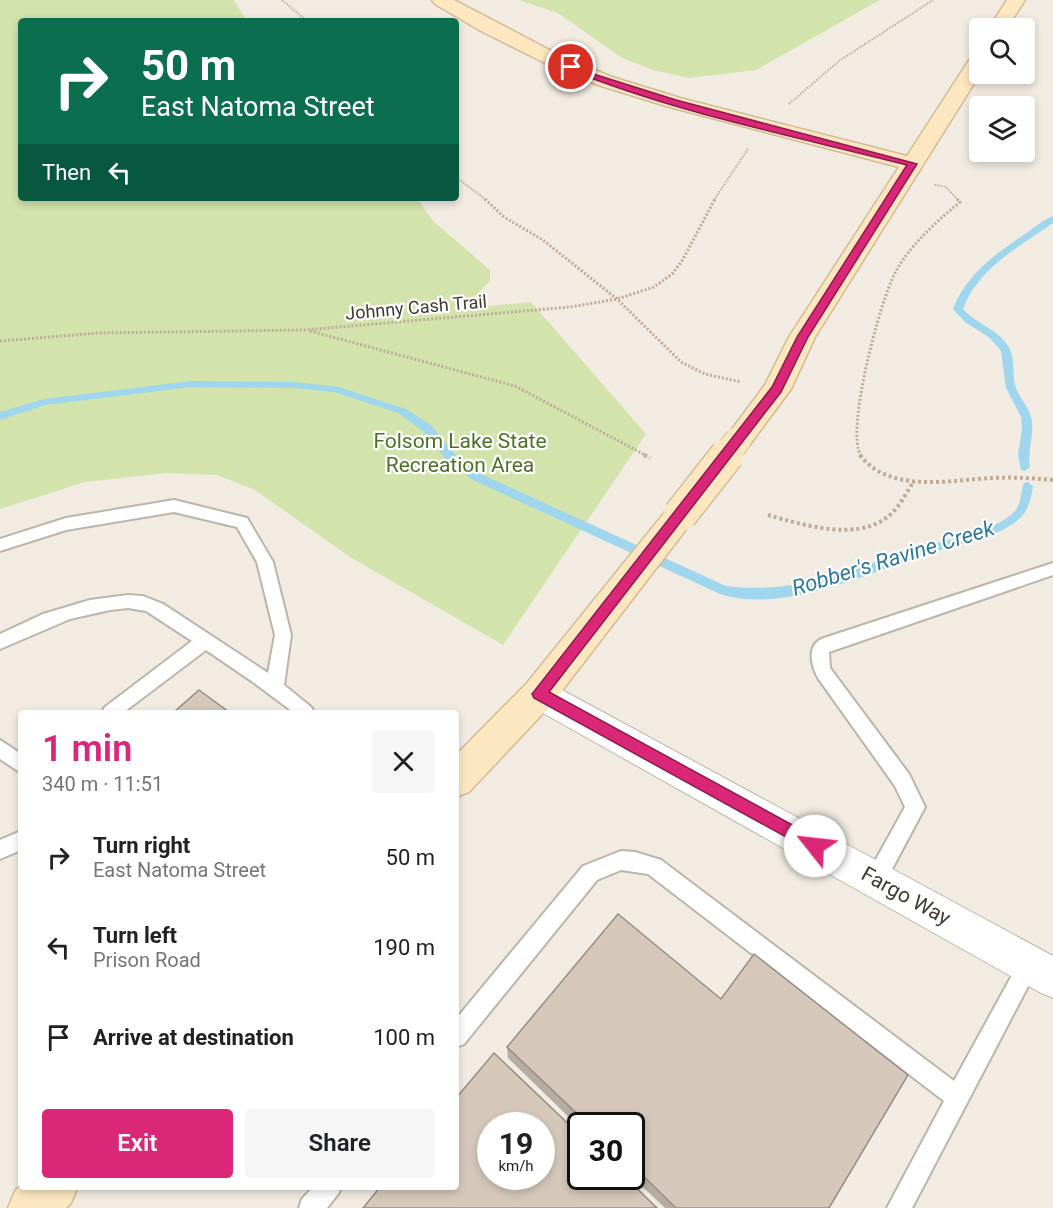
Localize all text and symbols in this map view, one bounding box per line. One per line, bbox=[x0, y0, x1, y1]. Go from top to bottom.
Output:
map controls bbox=[969, 18, 1035, 162]
button: search bbox=[969, 18, 1035, 84]
text: 50 m bbox=[141, 41, 236, 90]
pin bbox=[545, 41, 596, 92]
icon: right bbox=[42, 42, 120, 120]
icon: arrive bbox=[554, 50, 587, 83]
text: East Natoma Street bbox=[141, 91, 375, 123]
button: layers bbox=[969, 96, 1035, 162]
icon: left bbox=[103, 156, 136, 189]
text: Then bbox=[42, 160, 91, 185]
street label: Johnny Cash Trail bbox=[344, 290, 488, 324]
park label: Folsom Lake State Recreation Area bbox=[373, 429, 547, 477]
water label: Robber's Ravine Creek bbox=[789, 515, 998, 601]
text: 1 min bbox=[42, 728, 132, 770]
button: close bbox=[372, 730, 435, 793]
text: 340 m · 11:51 bbox=[42, 772, 163, 796]
position arrow bbox=[783, 814, 847, 878]
text: Turn right bbox=[93, 833, 190, 858]
icon: right bbox=[42, 841, 75, 874]
text: 50 m bbox=[386, 845, 435, 870]
text: East Natoma Street bbox=[93, 858, 266, 882]
street label: Fargo Way bbox=[857, 862, 955, 930]
text: Turn left bbox=[93, 923, 177, 948]
icon: left bbox=[42, 931, 75, 964]
text: 190 m bbox=[373, 935, 435, 960]
text: Prison Road bbox=[93, 948, 201, 972]
icon: arrive bbox=[42, 1021, 75, 1054]
text: Arrive at destination bbox=[93, 1025, 294, 1050]
text: 100 m bbox=[373, 1025, 435, 1050]
button: Exit bbox=[42, 1109, 233, 1178]
button: Share bbox=[245, 1109, 435, 1178]
speed limit sign: 30 bbox=[567, 1112, 645, 1190]
text: 19 bbox=[499, 1126, 533, 1161]
text: km/h bbox=[498, 1157, 534, 1175]

